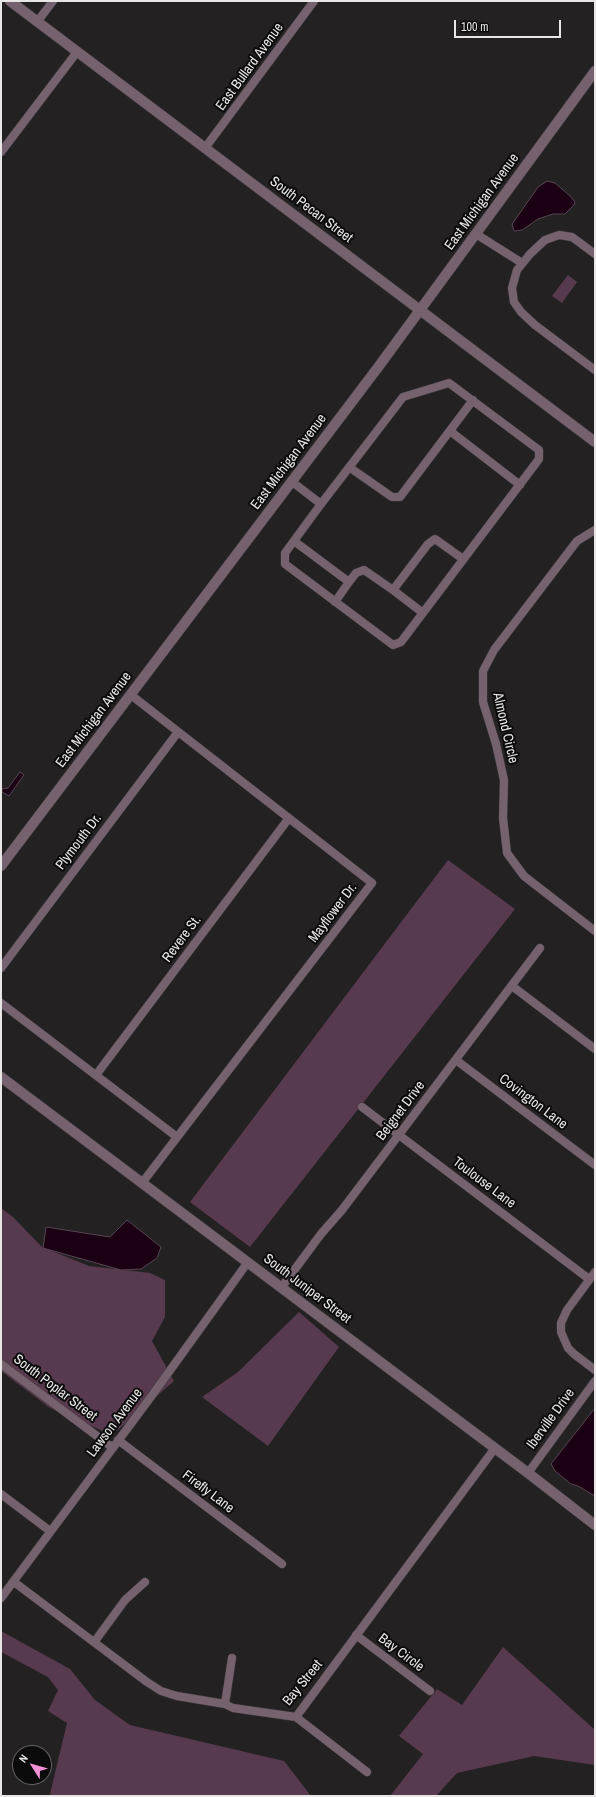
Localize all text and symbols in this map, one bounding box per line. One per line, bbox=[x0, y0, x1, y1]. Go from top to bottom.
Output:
scale bar bbox=[456, 12, 563, 38]
text: 100 m bbox=[461, 19, 488, 35]
street label: East Bullard Avenue bbox=[213, 20, 287, 114]
street label: East Michigan Avenue bbox=[441, 150, 523, 254]
street label: South Pecan Street bbox=[266, 173, 356, 247]
street label: East Michigan Avenue bbox=[248, 411, 330, 513]
street label: East Michigan Avenue bbox=[53, 669, 135, 771]
street label: Almond Circle bbox=[489, 691, 521, 765]
street label: Plymouth Dr. bbox=[53, 811, 105, 873]
street label: Mayflower Dr. bbox=[305, 880, 361, 946]
street label: Revere St. bbox=[159, 912, 205, 966]
street label: Covington Lane bbox=[496, 1071, 570, 1133]
street label: Beignet Drive bbox=[373, 1078, 429, 1144]
street label: Toulouse Lane bbox=[449, 1154, 519, 1212]
street label: South Juniper Street bbox=[260, 1251, 354, 1327]
street label: South Poplar Street bbox=[10, 1351, 100, 1425]
street label: Lawson Avenue bbox=[84, 1385, 146, 1461]
street label: Iberville Drive bbox=[523, 1385, 579, 1453]
street label: Firefly Lane bbox=[179, 1467, 237, 1517]
street label: Bay Circle bbox=[375, 1630, 427, 1676]
street label: Bay Street bbox=[280, 1657, 326, 1709]
north arrow bbox=[12, 1745, 52, 1785]
text: N bbox=[16, 1752, 31, 1765]

